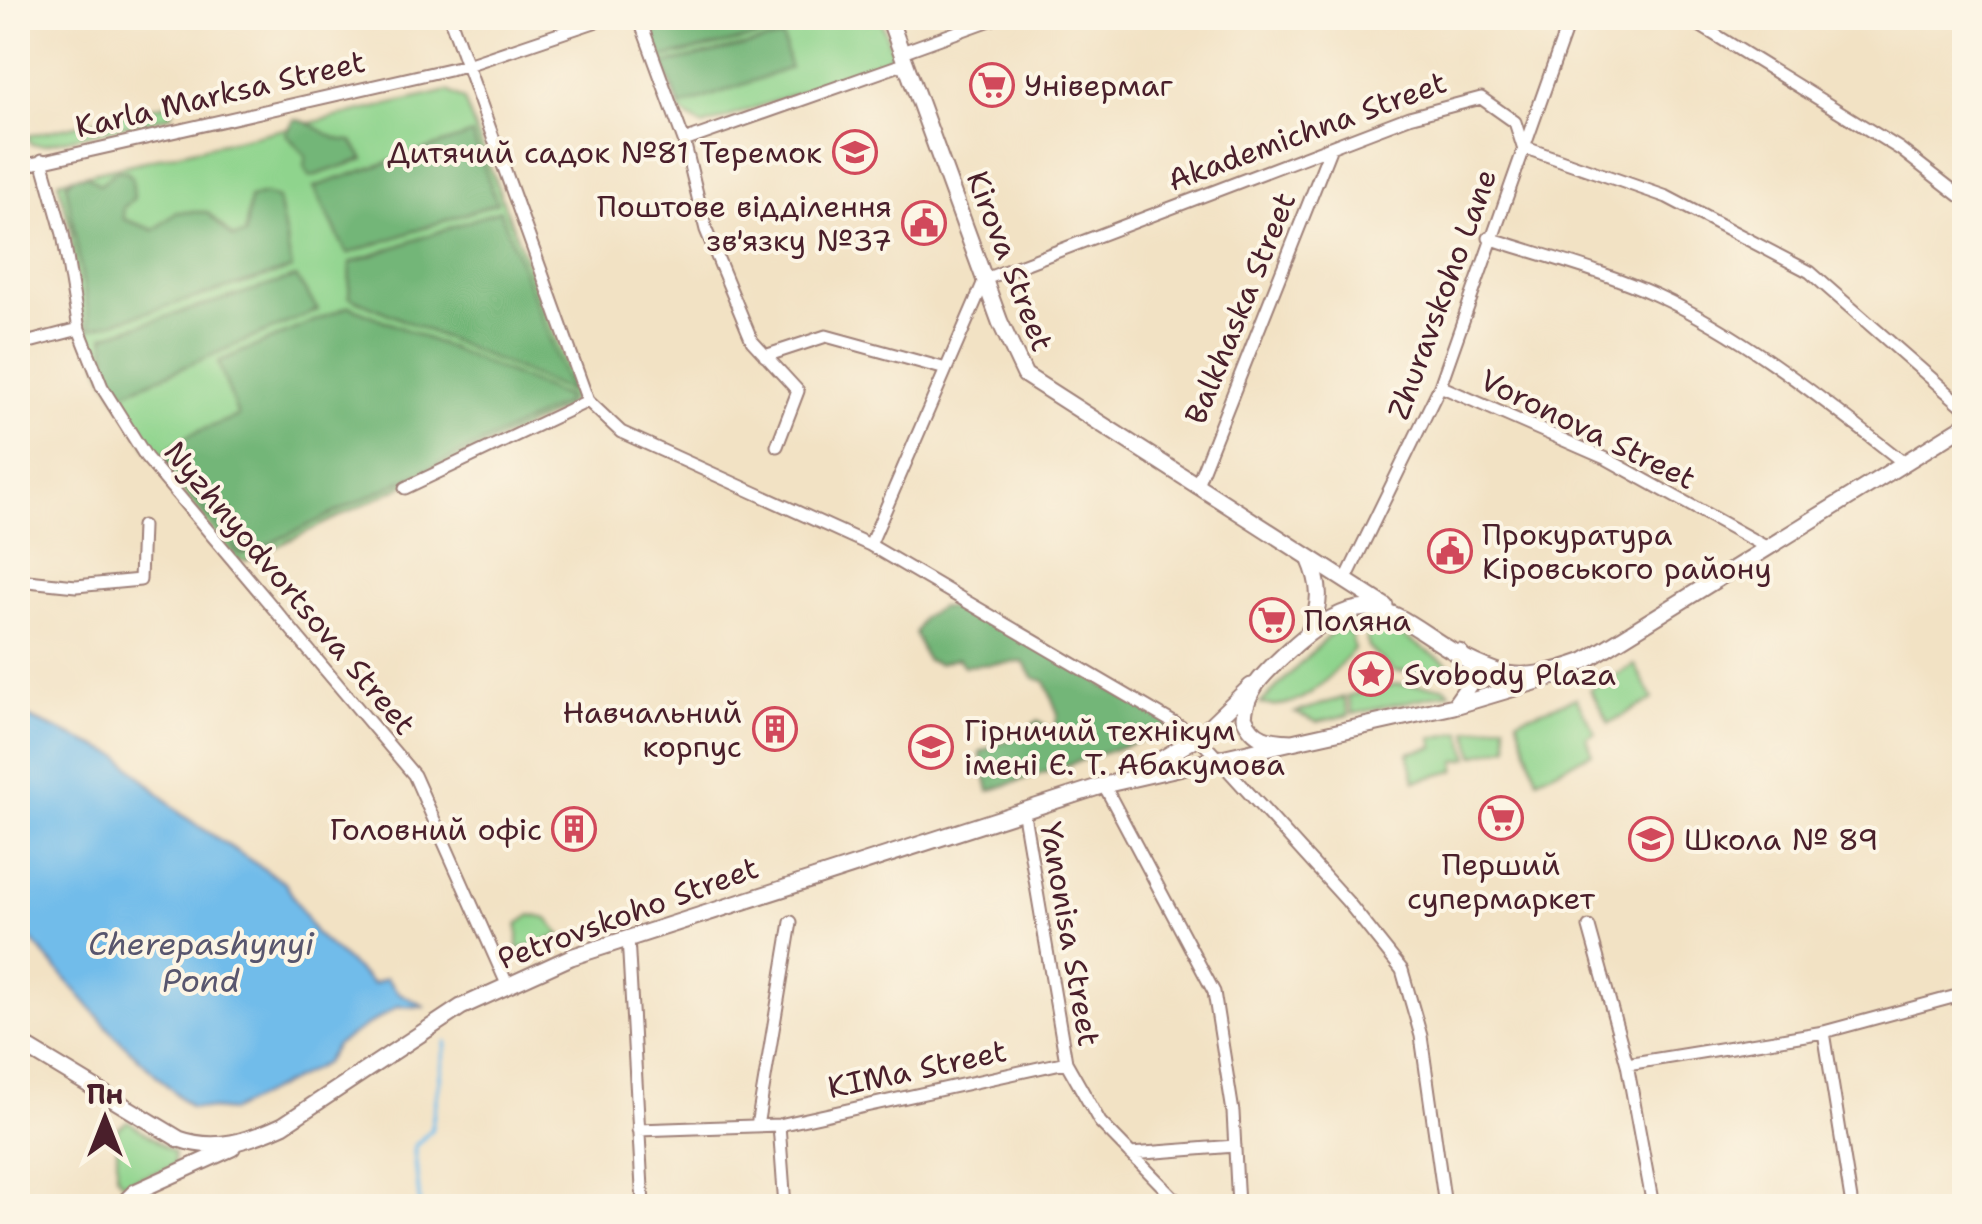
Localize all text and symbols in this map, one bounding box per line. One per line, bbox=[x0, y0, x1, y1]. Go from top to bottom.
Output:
street label: Karla Marksa Street bbox=[71, 41, 369, 147]
street label: Akademichna Street bbox=[1162, 61, 1452, 201]
supermarket icon: Універмаг bbox=[969, 62, 1015, 108]
place label: Універмаг bbox=[1024, 65, 1173, 106]
school or university icon: Дитячий садок №81 Теремок bbox=[832, 129, 878, 175]
place label: Дитячий садок №81 Теремок bbox=[387, 132, 822, 173]
street label: Zhuravskoho Lane bbox=[1378, 163, 1506, 425]
street label: Kirova Street bbox=[957, 165, 1063, 357]
place label: Поштове відділення зв'язку №37 bbox=[597, 186, 892, 261]
street label: Balkhaska Street bbox=[1175, 186, 1305, 430]
public building icon: Поштове відділення зв'язку №37 bbox=[901, 200, 947, 246]
street label: Voronova Street bbox=[1473, 359, 1703, 499]
street label: Nyzhnyodvortsova Street bbox=[155, 432, 425, 744]
place label: Прокуратура Кіровського району bbox=[1482, 514, 1772, 589]
public building icon: Прокуратура Кіровського району bbox=[1427, 528, 1473, 574]
supermarket icon: Поляна bbox=[1249, 597, 1295, 643]
place label: Поляна bbox=[1304, 600, 1411, 641]
place icon: Svobody Plaza bbox=[1348, 651, 1394, 697]
place label: Svobody Plaza bbox=[1404, 654, 1616, 695]
place label: Навчальний корпус bbox=[563, 692, 742, 767]
building icon: Навчальний корпус bbox=[752, 706, 798, 752]
place label: Гірничий технікум імені Є. Т. Абакумова bbox=[964, 710, 1285, 785]
school or university icon: Гірничий технікум імені Є. Т. Абакумова bbox=[908, 724, 954, 770]
supermarket icon: Перший супермаркет bbox=[1478, 795, 1524, 841]
building icon: Головний офіс bbox=[551, 806, 597, 852]
place label: Головний офіс bbox=[330, 809, 542, 850]
school or university icon: Школа № 89 bbox=[1628, 816, 1674, 862]
street label: Yanonisa Street bbox=[1030, 819, 1110, 1049]
place label: Школа № 89 bbox=[1684, 819, 1878, 860]
place label: Перший супермаркет bbox=[1407, 844, 1596, 919]
street label: Petrovskoho Street bbox=[492, 847, 764, 979]
water label: Cherepashynyi Pond bbox=[88, 922, 315, 1002]
street label: KIMa Street bbox=[824, 1030, 1010, 1108]
north arrow bbox=[55, 1069, 155, 1169]
text: Пн bbox=[87, 1075, 124, 1113]

